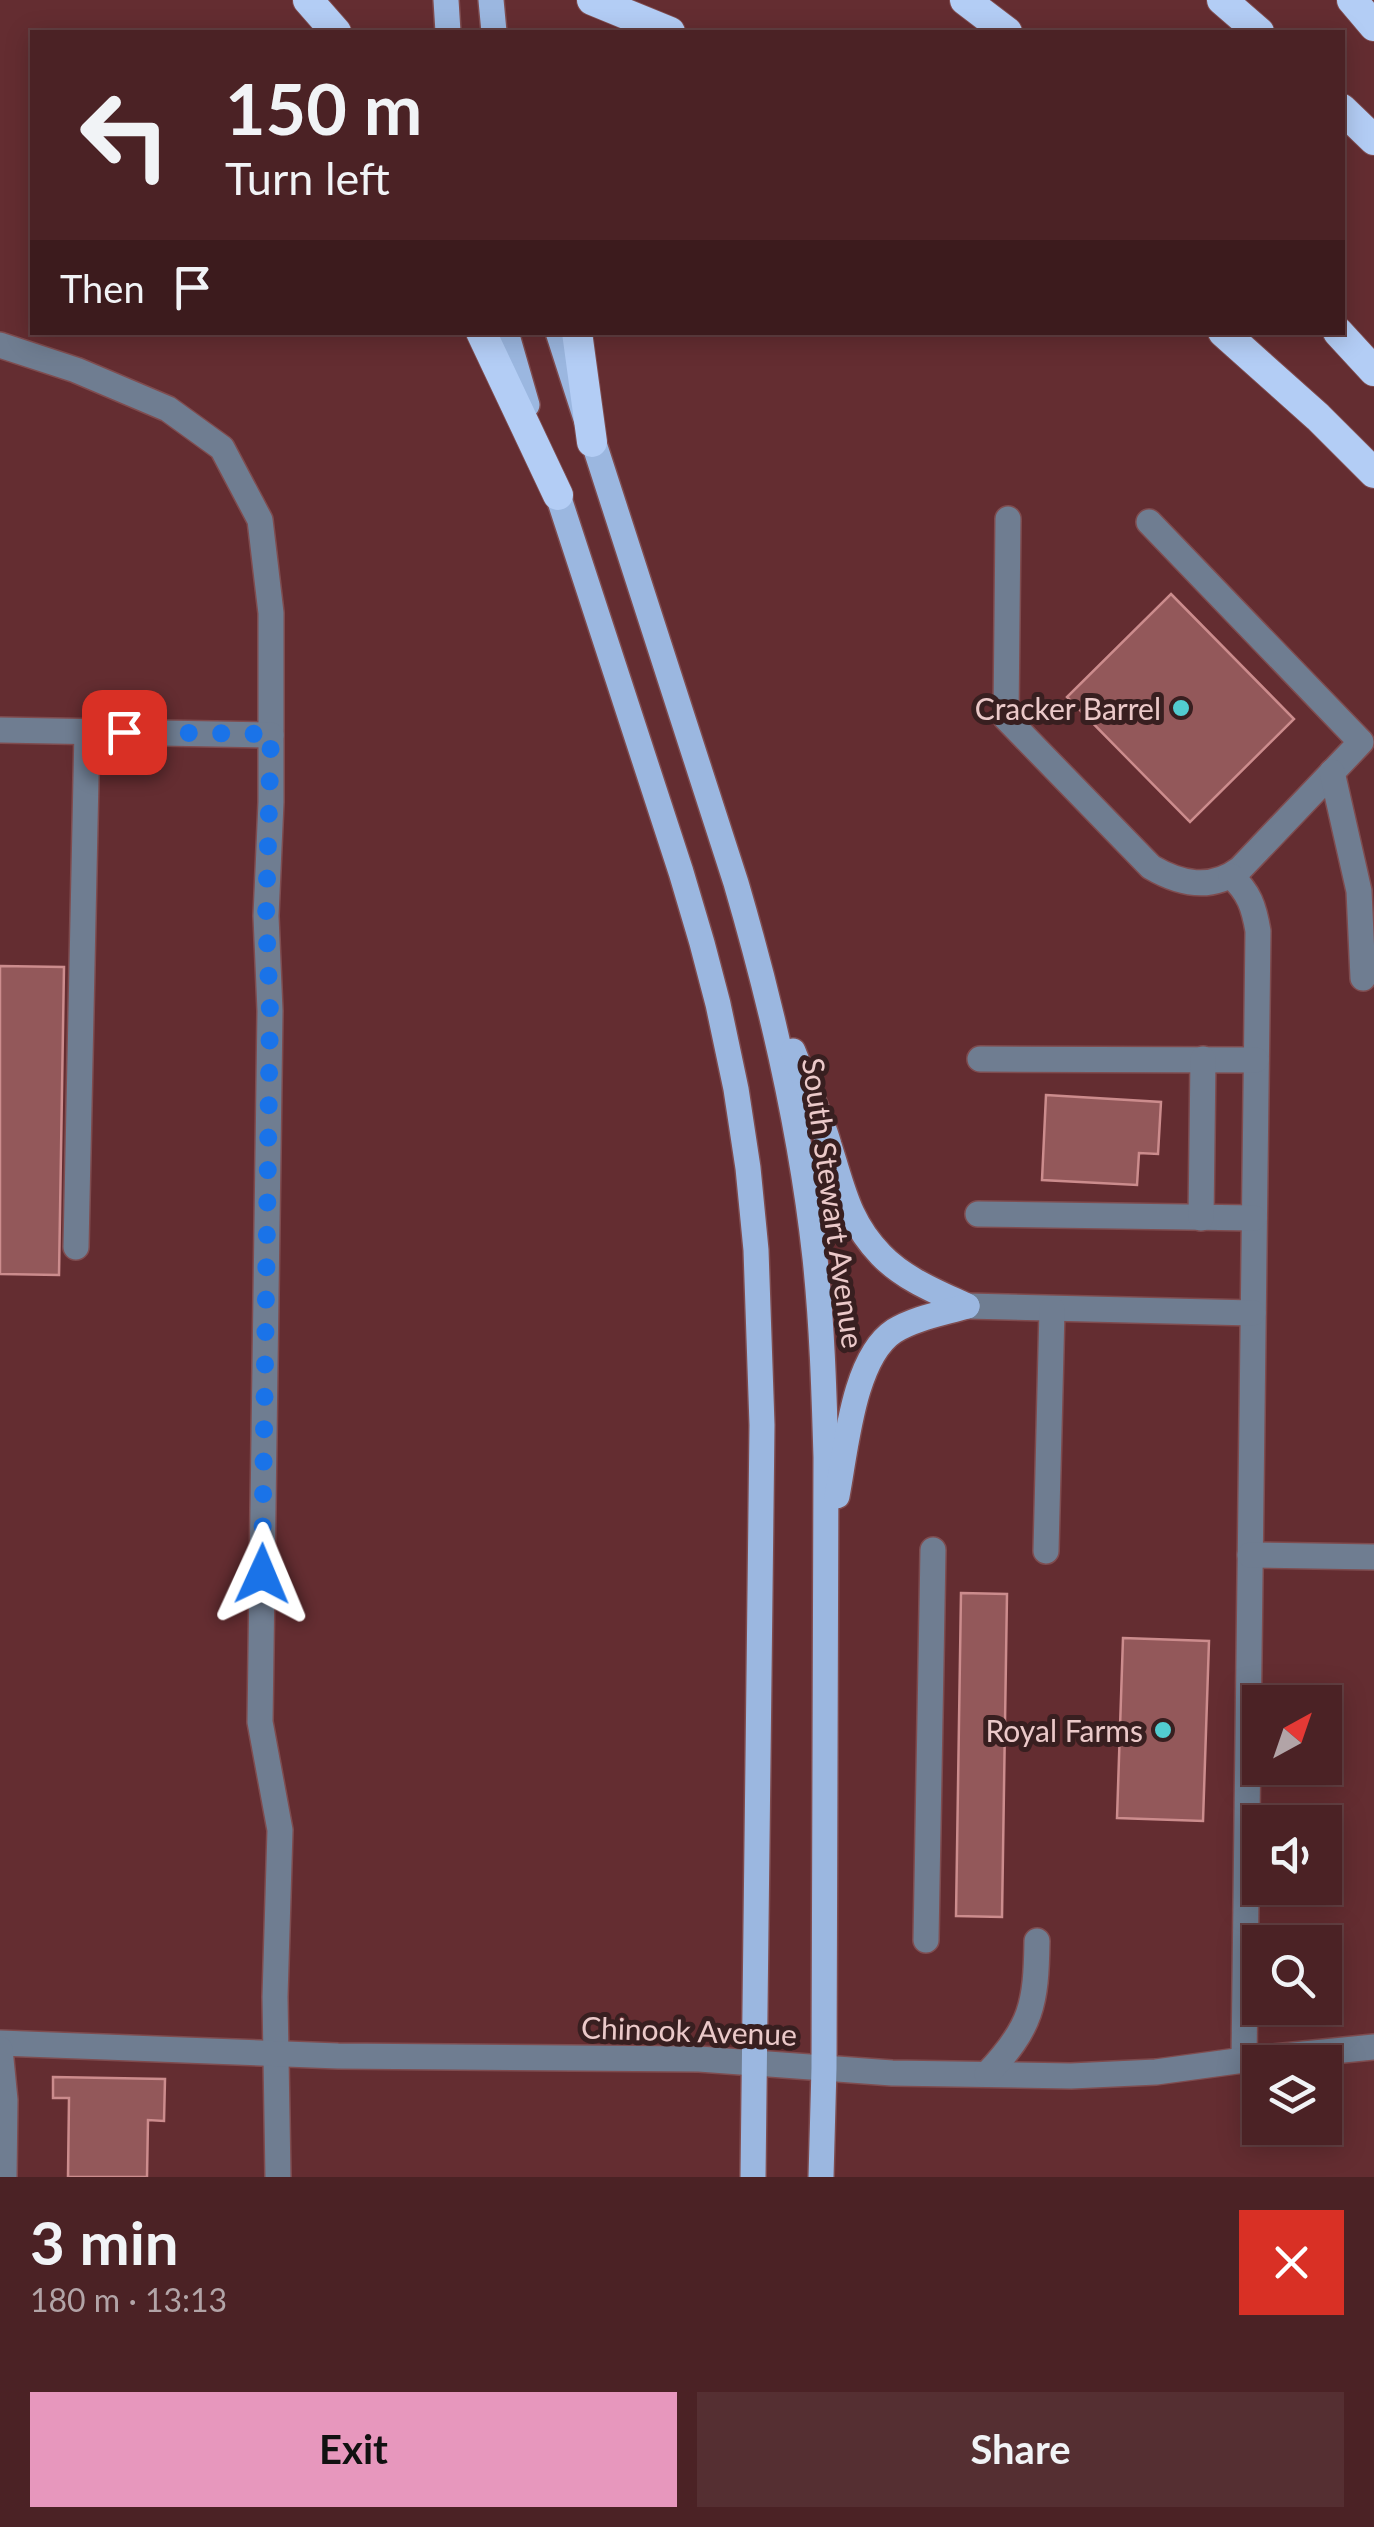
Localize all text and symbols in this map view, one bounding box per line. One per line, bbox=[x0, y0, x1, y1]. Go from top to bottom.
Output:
text: 150 m bbox=[225, 66, 422, 150]
icon: left bbox=[60, 70, 190, 200]
text: Turn left bbox=[225, 151, 390, 205]
icon: arrive bbox=[165, 260, 220, 315]
text: Then bbox=[60, 265, 145, 311]
pin bbox=[82, 690, 167, 775]
place label: Cracker Barrel bbox=[975, 690, 1161, 726]
marker: Cracker Barrel bbox=[1170, 697, 1192, 719]
icon: arrive bbox=[97, 705, 152, 760]
street label: South Stewart Avenue bbox=[796, 1055, 872, 1351]
position arrow bbox=[210, 1522, 314, 1626]
north arrow bbox=[1242, 1685, 1342, 1785]
map controls bbox=[1242, 1685, 1342, 2145]
place label: Royal Farms bbox=[985, 1712, 1143, 1748]
marker: Royal Farms bbox=[1152, 1719, 1174, 1741]
button: sound bbox=[1242, 1805, 1342, 1905]
button: search bbox=[1242, 1925, 1342, 2025]
street label: Chinook Avenue bbox=[580, 2008, 798, 2052]
button: layers bbox=[1242, 2045, 1342, 2145]
text: 3 min bbox=[30, 2206, 179, 2278]
button: close bbox=[1239, 2210, 1344, 2315]
text: 180 m · 13:13 bbox=[30, 2280, 227, 2319]
button: Exit bbox=[30, 2392, 677, 2507]
button: Share bbox=[697, 2392, 1344, 2507]

